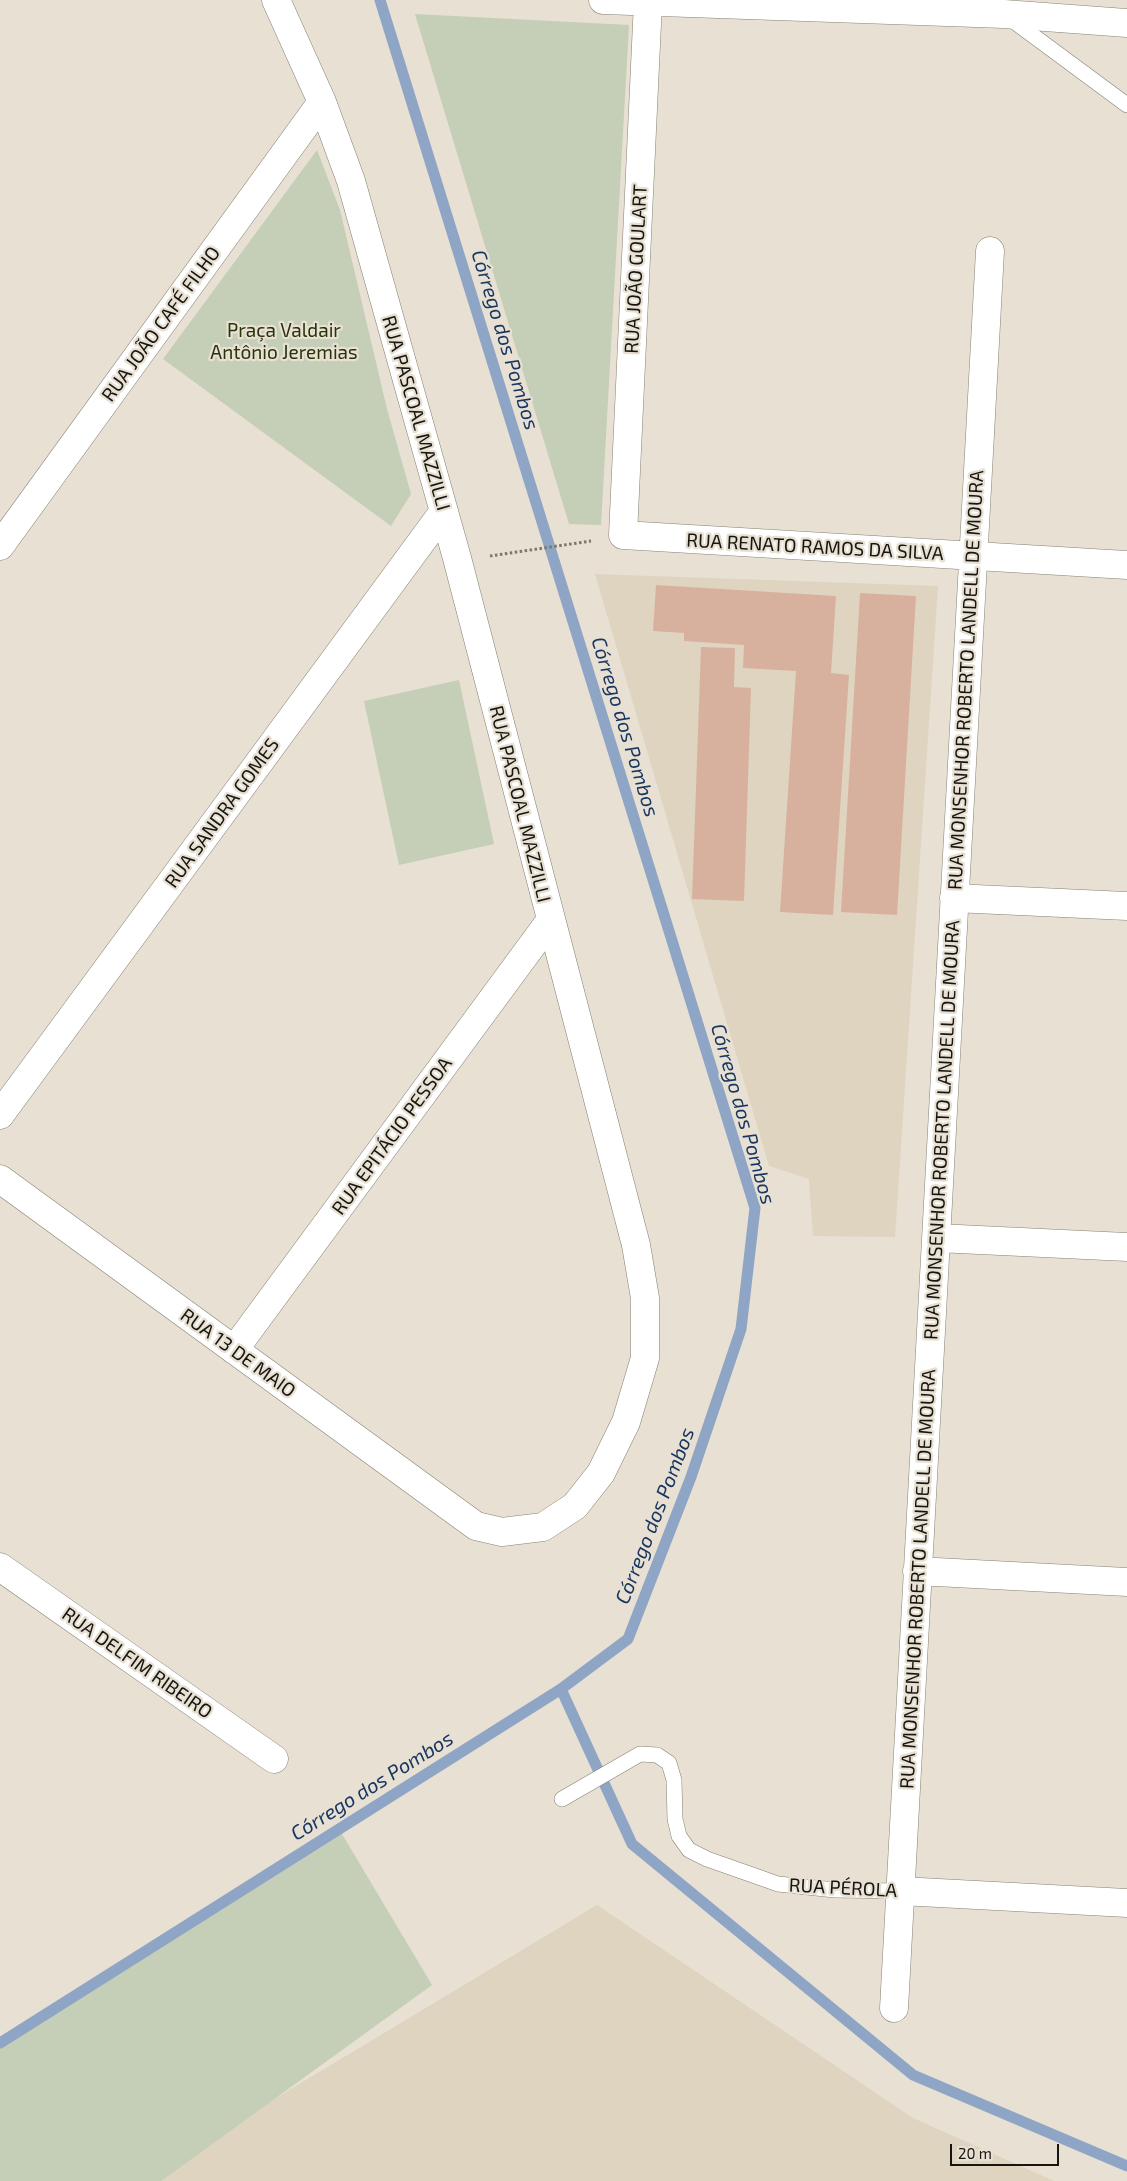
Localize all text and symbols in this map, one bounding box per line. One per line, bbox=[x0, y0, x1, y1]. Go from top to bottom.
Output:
street label: RUA JOÃO GOULART bbox=[620, 184, 652, 354]
street label: RUA JOÃO CAFÉ FILHO bbox=[97, 242, 225, 406]
water label: Córrego dos Pombos bbox=[466, 247, 544, 433]
street label: RUA PASCOAL MAZZILLI bbox=[377, 313, 455, 513]
park label: Praça Valdair Antônio Jeremias bbox=[210, 320, 358, 364]
street label: RUA MONSENHOR ROBERTO LANDELL DE MOURA bbox=[944, 470, 988, 890]
street label: RUA RENATO RAMOS DA SILVA bbox=[686, 529, 944, 565]
water label: Córrego dos Pombos bbox=[586, 634, 664, 820]
street label: RUA PASCOAL MAZZILLI bbox=[485, 703, 555, 905]
street label: RUA SANDRA GOMES bbox=[160, 734, 284, 892]
street label: RUA MONSENHOR ROBERTO LANDELL DE MOURA bbox=[920, 920, 964, 1340]
water label: Córrego dos Pombos bbox=[706, 1021, 780, 1207]
street label: RUA EPITÁCIO PESSOA bbox=[327, 1053, 457, 1219]
street label: RUA 13 DE MAIO bbox=[176, 1304, 300, 1402]
street label: RUA MONSENHOR ROBERTO LANDELL DE MOURA bbox=[896, 1369, 940, 1789]
water label: Córrego dos Pombos bbox=[610, 1424, 700, 1608]
street label: RUA DELFIM RIBEIRO bbox=[58, 1603, 216, 1723]
water label: Córrego dos Pombos bbox=[286, 1726, 458, 1846]
street label: RUA PÉROLA bbox=[788, 1874, 898, 1902]
scale bar bbox=[952, 2134, 1061, 2166]
text: 20 m bbox=[958, 2144, 992, 2162]

